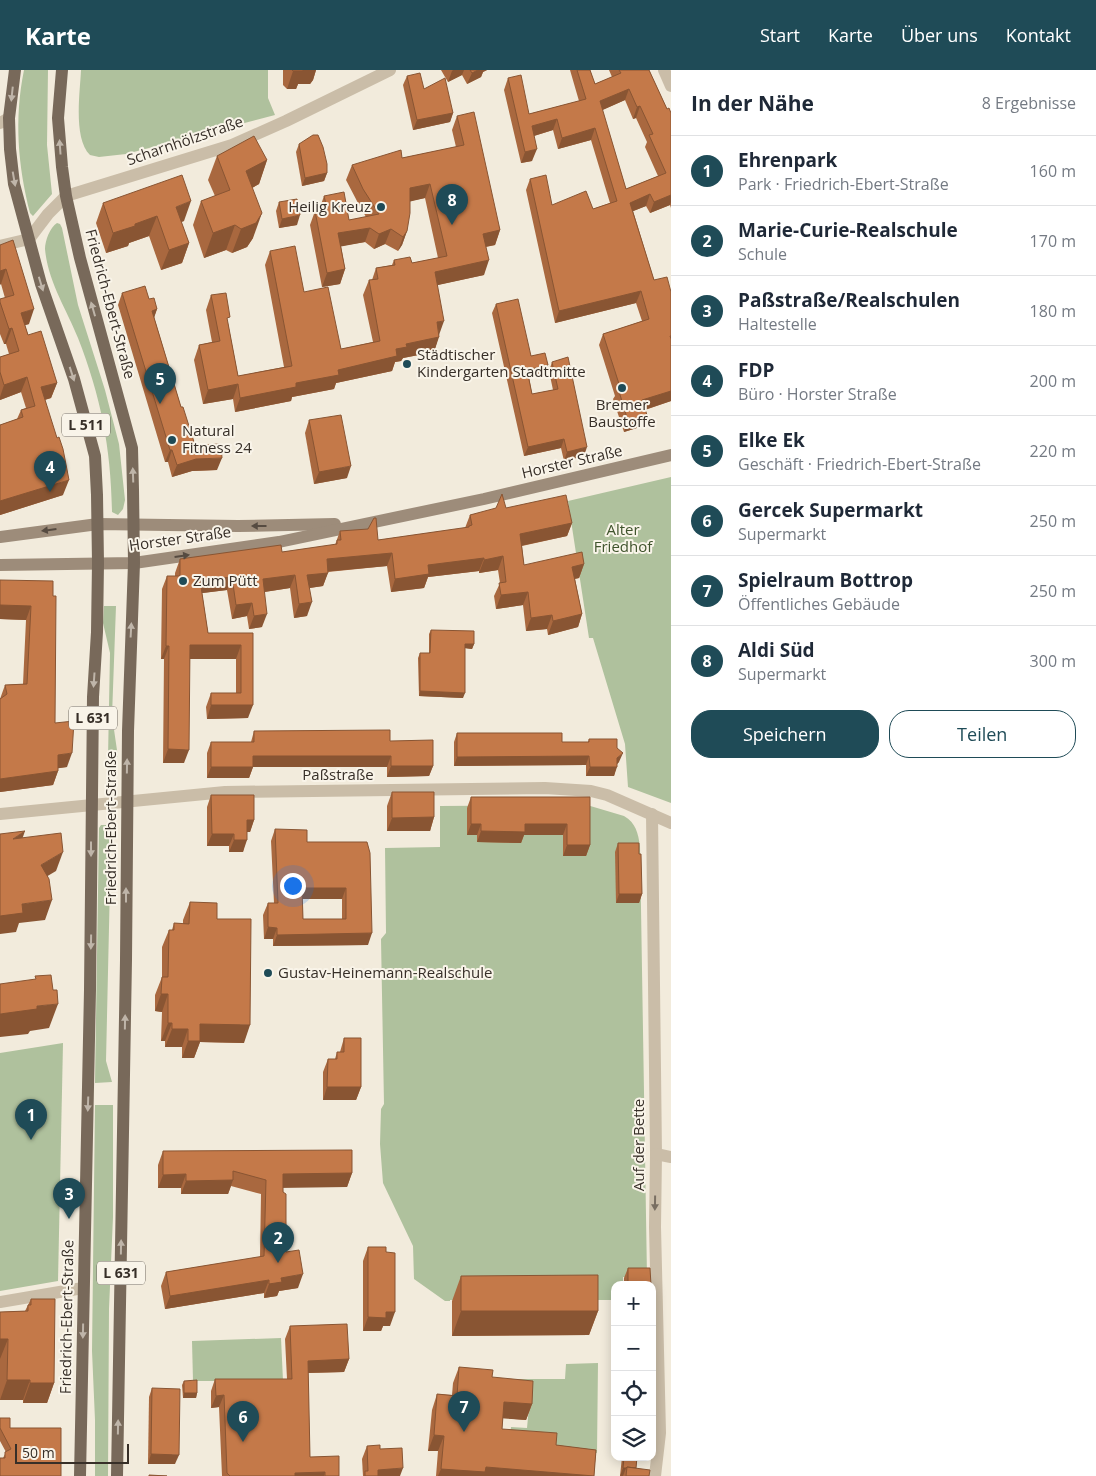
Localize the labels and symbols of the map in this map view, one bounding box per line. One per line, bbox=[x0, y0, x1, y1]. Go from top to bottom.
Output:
one-way arrow bbox=[8, 86, 16, 102]
street label: Scharnhölzstraße bbox=[124, 111, 246, 169]
one-way arrow bbox=[56, 139, 64, 155]
one-way arrow bbox=[10, 172, 18, 188]
pin: 8 bbox=[436, 184, 468, 225]
place label: Heilig Kreuz bbox=[288, 196, 371, 216]
marker: Heilig Kreuz bbox=[375, 201, 387, 213]
street label: Friedrich-Ebert-Straße bbox=[81, 227, 141, 381]
one-way arrow bbox=[38, 277, 46, 292]
one-way arrow bbox=[89, 301, 97, 316]
place label: Städtischer Kindergarten Stadtmitte bbox=[417, 344, 586, 381]
marker: Städtischer Kindergarten Stadtmitte bbox=[401, 358, 413, 370]
pin: 5 bbox=[144, 363, 176, 404]
one-way arrow bbox=[69, 367, 76, 382]
marker: Bremer Baustoffe bbox=[616, 382, 628, 394]
place label: Bremer Baustoffe bbox=[588, 394, 656, 431]
road number: L 511 bbox=[62, 414, 110, 436]
place label: Natural Fitness 24 bbox=[182, 420, 252, 457]
marker: Natural Fitness 24 bbox=[166, 434, 178, 446]
street label: Horster Straße bbox=[519, 440, 624, 482]
pin: 4 bbox=[34, 451, 66, 492]
one-way arrow bbox=[128, 467, 136, 483]
park label: Alter Friedhof bbox=[594, 519, 653, 556]
street label: Horster Straße bbox=[127, 521, 232, 555]
one-way arrow bbox=[251, 522, 267, 530]
one-way arrow bbox=[41, 526, 57, 534]
one-way arrow bbox=[175, 551, 191, 559]
place label: Zum Pütt bbox=[193, 570, 257, 590]
marker: Zum Pütt bbox=[177, 575, 189, 587]
one-way arrow bbox=[127, 622, 135, 638]
one-way arrow bbox=[90, 672, 98, 688]
road number: L 631 bbox=[69, 706, 117, 730]
street label: Friedrich-Ebert-Straße bbox=[100, 751, 120, 905]
one-way arrow bbox=[123, 758, 131, 774]
street label: Paßstraße bbox=[302, 764, 374, 784]
one-way arrow bbox=[87, 841, 95, 857]
your location bbox=[280, 873, 306, 899]
one-way arrow bbox=[122, 887, 130, 903]
one-way arrow bbox=[87, 934, 95, 950]
place label: Gustav-Heinemann-Realschule bbox=[278, 962, 492, 982]
marker: Gustav-Heinemann-Realschule bbox=[262, 967, 274, 979]
one-way arrow bbox=[121, 1013, 129, 1029]
one-way arrow bbox=[83, 1097, 91, 1113]
pin: 1 bbox=[15, 1099, 47, 1140]
street label: Auf der Bette bbox=[628, 1099, 648, 1191]
pin: 3 bbox=[53, 1178, 85, 1219]
one-way arrow bbox=[651, 1195, 659, 1211]
pin: 2 bbox=[262, 1222, 294, 1263]
one-way arrow bbox=[118, 1239, 126, 1255]
street label: Friedrich-Ebert-Straße bbox=[55, 1240, 77, 1394]
road number: L 631 bbox=[97, 1262, 145, 1284]
one-way arrow bbox=[79, 1323, 87, 1339]
pin: 7 bbox=[448, 1391, 480, 1432]
pin: 6 bbox=[227, 1401, 259, 1442]
one-way arrow bbox=[114, 1419, 122, 1435]
scale bar bbox=[15, 1441, 129, 1464]

